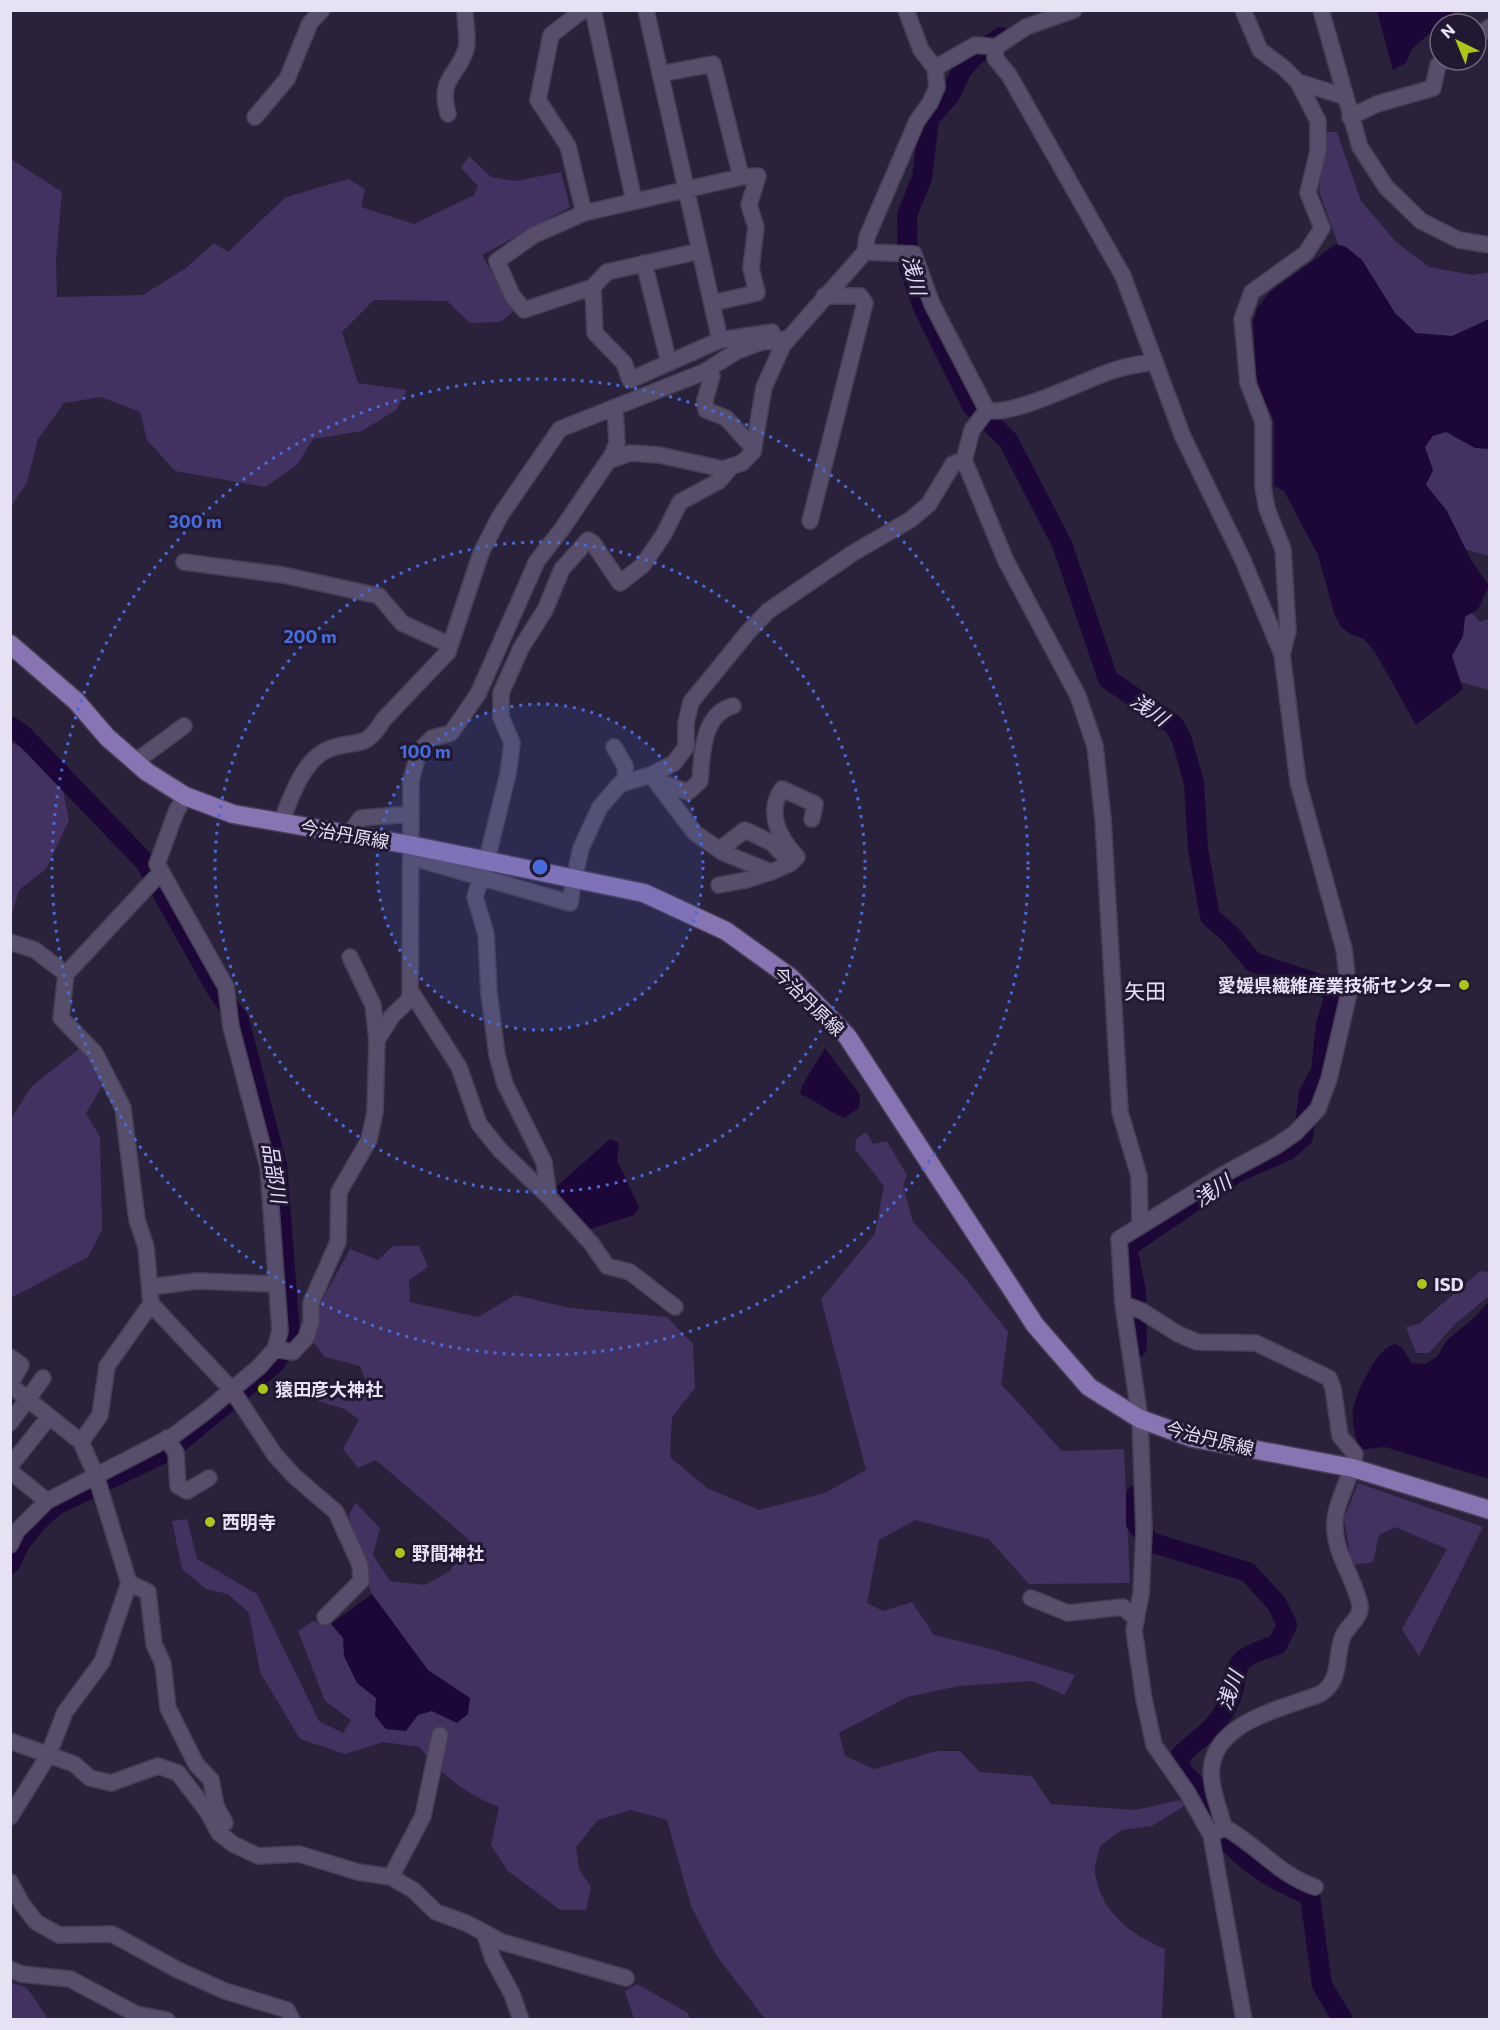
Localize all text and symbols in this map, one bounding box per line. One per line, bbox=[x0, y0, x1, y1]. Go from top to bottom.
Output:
north arrow bbox=[1428, 12, 1488, 72]
text: N bbox=[1437, 20, 1458, 42]
water label: 浅川 bbox=[899, 253, 932, 299]
text: 300 m bbox=[168, 510, 222, 532]
text: 200 m bbox=[283, 625, 337, 647]
water label: 浅川 bbox=[1127, 688, 1175, 731]
text: 100 m bbox=[399, 740, 451, 762]
street label: 今治丹原線 bbox=[299, 815, 391, 853]
centre of rings bbox=[530, 857, 550, 877]
street label: 今治丹原線 bbox=[769, 962, 849, 1040]
place label: 愛媛県繊維産業技術センター bbox=[1218, 974, 1452, 996]
district label: 矢田 bbox=[1124, 978, 1166, 1003]
marker: 愛媛県繊維産業技術センター bbox=[1457, 978, 1471, 992]
water label: 品部川 bbox=[258, 1141, 292, 1206]
water label: 浅川 bbox=[1189, 1168, 1237, 1211]
place label: ISD bbox=[1434, 1273, 1464, 1295]
marker: ISD bbox=[1415, 1277, 1429, 1291]
place label: 猿田彦大神社 bbox=[275, 1378, 383, 1400]
marker: 猿田彦大神社 bbox=[256, 1382, 270, 1396]
street label: 今治丹原線 bbox=[1164, 1416, 1256, 1460]
place label: 西明寺 bbox=[222, 1511, 276, 1533]
marker: 西明寺 bbox=[203, 1515, 217, 1529]
place label: 野間神社 bbox=[412, 1542, 484, 1564]
marker: 野間神社 bbox=[393, 1546, 407, 1560]
water label: 浅川 bbox=[1211, 1665, 1248, 1713]

